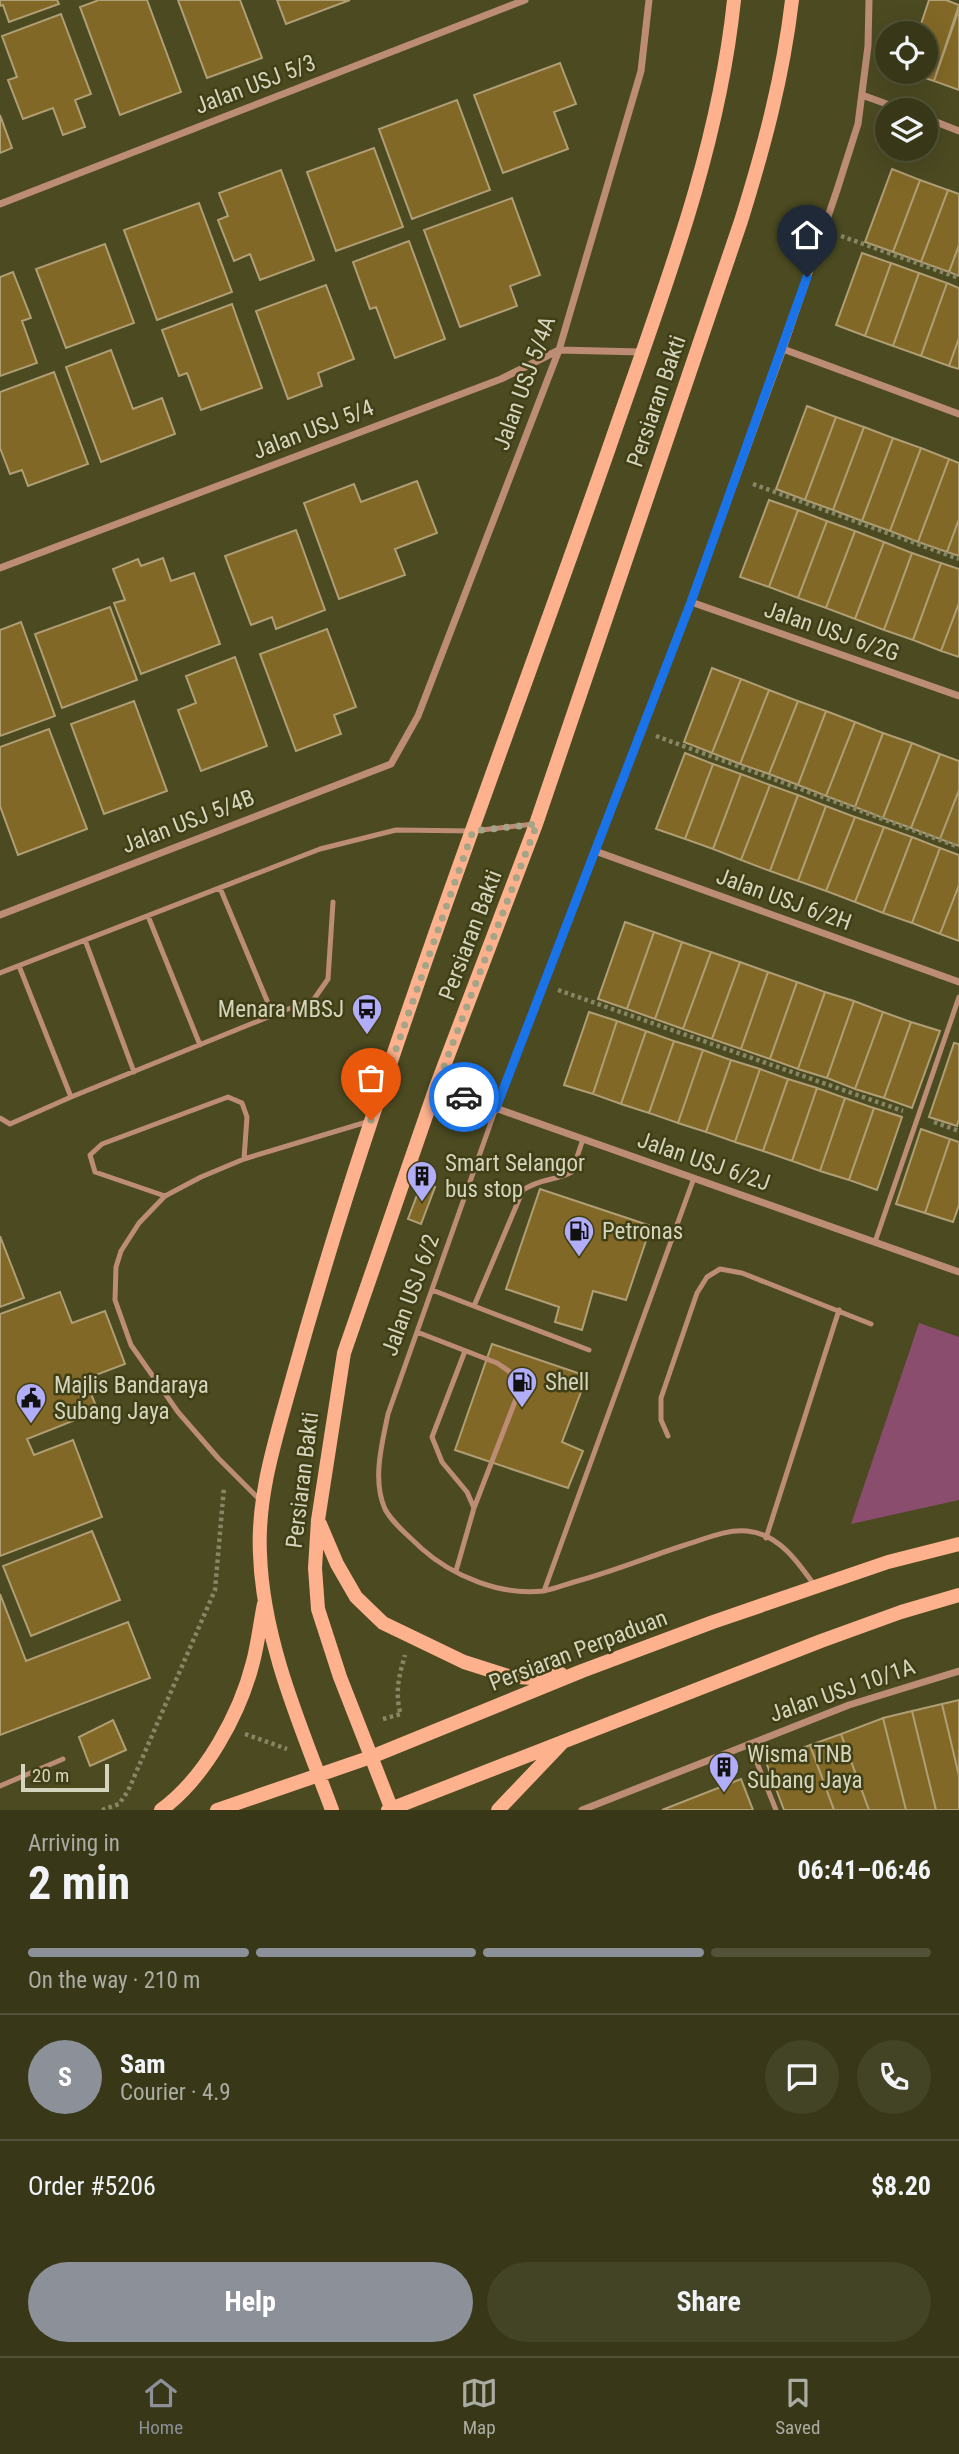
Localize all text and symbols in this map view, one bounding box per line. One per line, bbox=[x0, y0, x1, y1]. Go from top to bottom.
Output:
map controls bbox=[875, 21, 938, 161]
button: locate bbox=[875, 21, 938, 84]
street label: Jalan USJ 5/3 bbox=[191, 49, 319, 120]
button: layers bbox=[875, 98, 938, 161]
pin bbox=[777, 205, 837, 277]
icon: home bbox=[788, 216, 826, 254]
street label: Jalan USJ 5/4A bbox=[488, 312, 561, 454]
street label: Persiaran Bakti bbox=[621, 332, 692, 470]
street label: Jalan USJ 5/4 bbox=[249, 394, 377, 465]
street label: Jalan USJ 6/2G bbox=[761, 596, 903, 667]
street label: Jalan USJ 5/4B bbox=[118, 784, 258, 859]
street label: Jalan USJ 6/2H bbox=[713, 863, 855, 936]
street label: Persiaran Bakti bbox=[433, 866, 508, 1004]
bus stop icon: Menara MBSJ bbox=[350, 992, 384, 1036]
place label: Menara MBSJ bbox=[218, 996, 344, 1023]
pin bbox=[341, 1048, 401, 1120]
icon: bag bbox=[352, 1059, 390, 1097]
courier bbox=[429, 1062, 499, 1132]
icon: car bbox=[445, 1078, 483, 1116]
street label: Jalan USJ 6/2J bbox=[634, 1126, 774, 1197]
place label: Smart Selangor bus stop bbox=[445, 1150, 585, 1203]
building icon: Smart Selangor bus stop bbox=[405, 1159, 439, 1203]
fuel station icon: Petronas bbox=[562, 1214, 596, 1258]
place label: Petronas bbox=[602, 1218, 683, 1245]
street label: Jalan USJ 6/2 bbox=[376, 1231, 445, 1360]
fuel station icon: Shell bbox=[505, 1365, 539, 1409]
place label: Shell bbox=[545, 1369, 589, 1396]
place label: Majlis Bandaraya Subang Jaya bbox=[54, 1372, 209, 1425]
public building icon: Majlis Bandaraya Subang Jaya bbox=[14, 1381, 48, 1425]
street label: Persiaran Bakti bbox=[281, 1410, 324, 1550]
street label: Persiaran Perpaduan bbox=[485, 1604, 671, 1697]
street label: Jalan USJ 10/1A bbox=[766, 1653, 918, 1728]
place label: Wisma TNB Subang Jaya bbox=[747, 1741, 863, 1794]
building icon: Wisma TNB Subang Jaya bbox=[707, 1750, 741, 1794]
scale bar bbox=[21, 1761, 108, 1793]
text: 20 m bbox=[32, 1764, 69, 1787]
text: Arriving in bbox=[28, 1830, 120, 1857]
text: 06:41–06:46 bbox=[797, 1855, 931, 1885]
text: 2 min bbox=[28, 1856, 130, 1910]
text: On the way · 210 m bbox=[28, 1967, 200, 1994]
button: chat bbox=[765, 2040, 839, 2114]
button: phone bbox=[857, 2040, 931, 2114]
text: Sam bbox=[120, 2049, 166, 2079]
text: S bbox=[58, 2062, 72, 2092]
text: Courier · 4.9 bbox=[120, 2079, 231, 2106]
text: Order #5206 bbox=[28, 2171, 156, 2201]
text: $8.20 bbox=[871, 2171, 931, 2201]
button: Help bbox=[28, 2262, 473, 2342]
button: Share bbox=[487, 2262, 931, 2342]
tab: Home bbox=[139, 2374, 183, 2439]
tab: Map bbox=[460, 2374, 498, 2439]
tab: Saved bbox=[775, 2374, 820, 2439]

